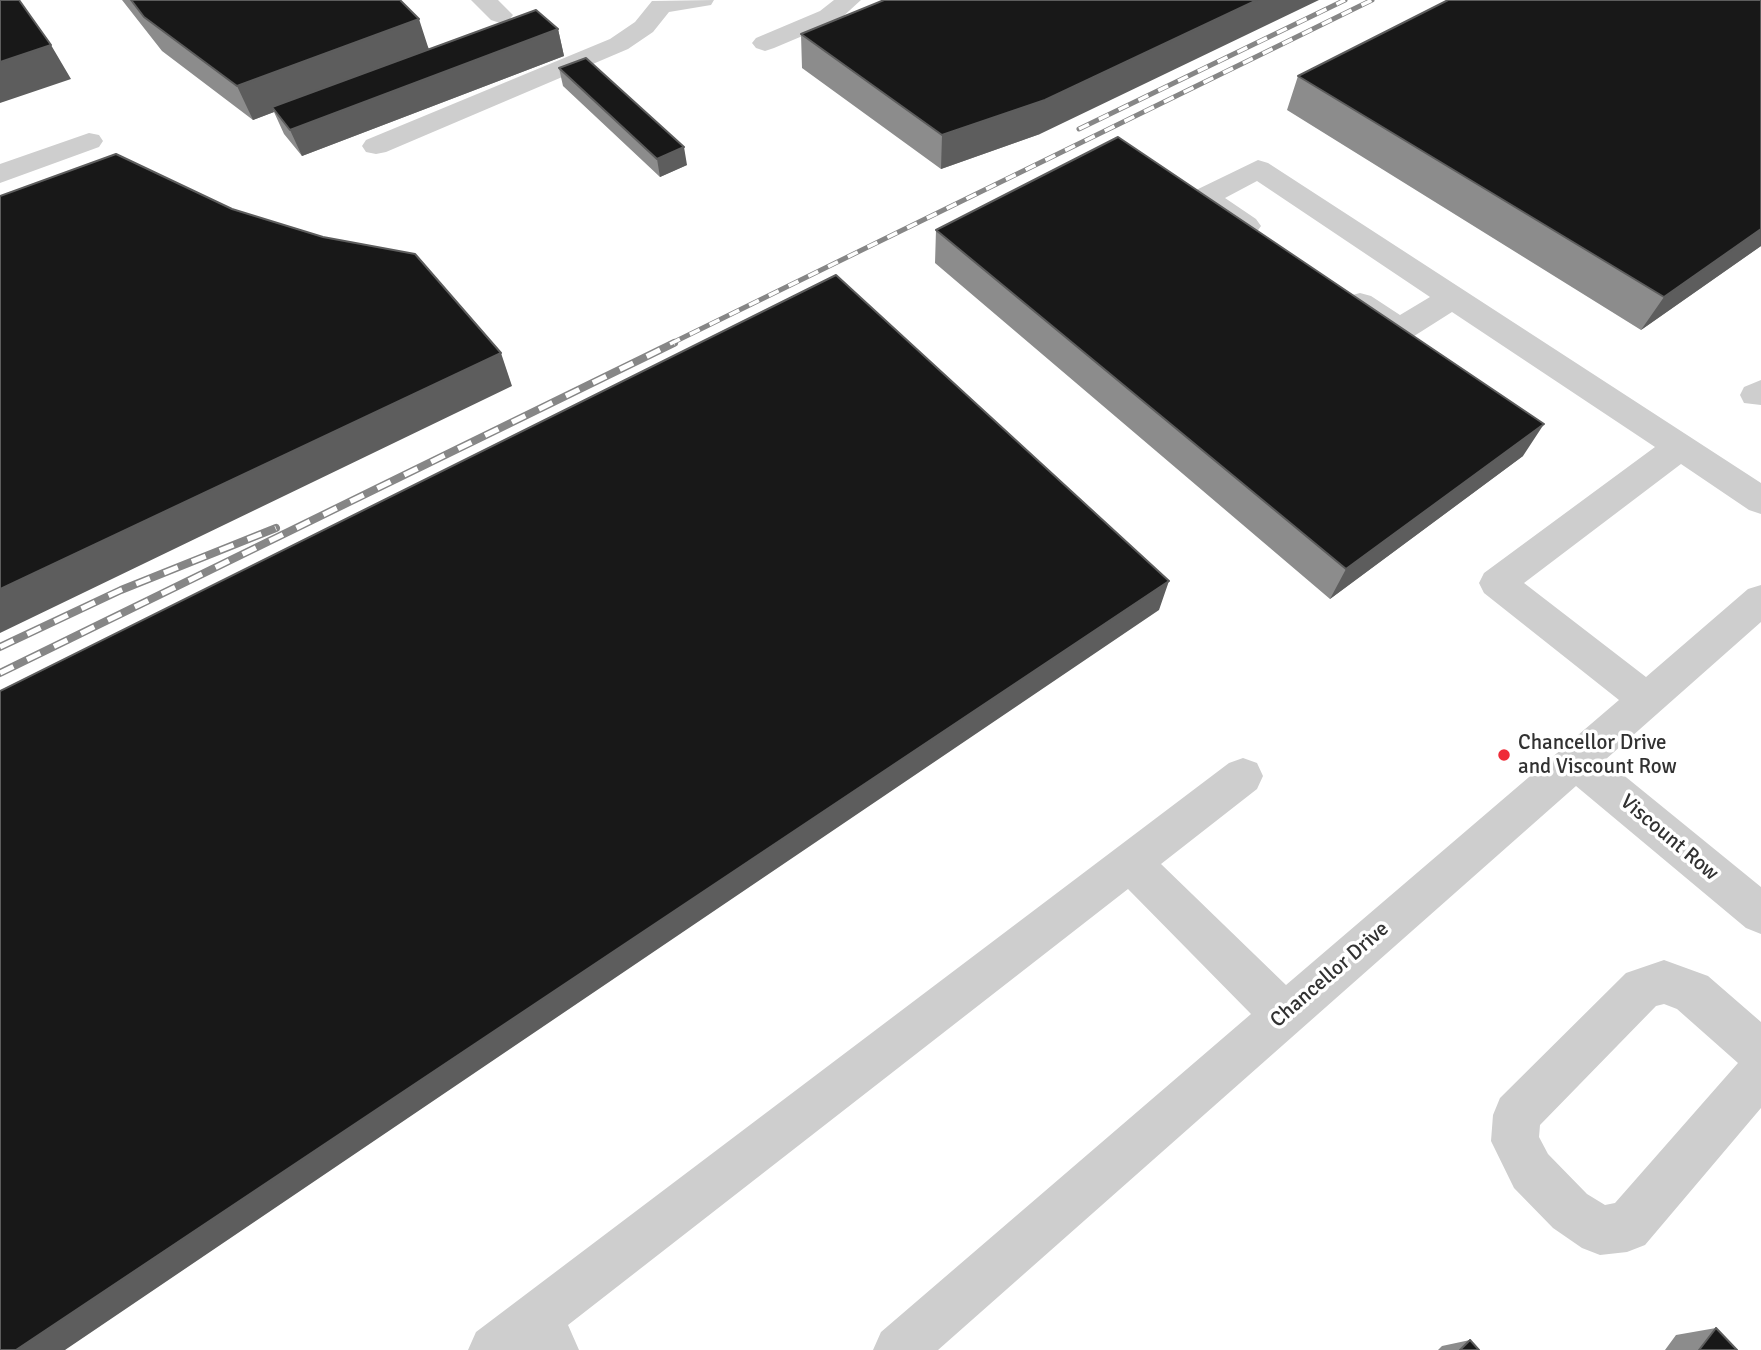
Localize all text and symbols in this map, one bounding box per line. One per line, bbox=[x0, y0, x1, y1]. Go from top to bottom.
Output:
place label: Chancellor Drive and Viscount Row bbox=[1518, 730, 1677, 780]
marker: Chancellor Drive and Viscount Row bbox=[1496, 747, 1512, 763]
street label: Viscount Row bbox=[1615, 790, 1723, 886]
street label: Chancellor Drive bbox=[1266, 917, 1394, 1033]

